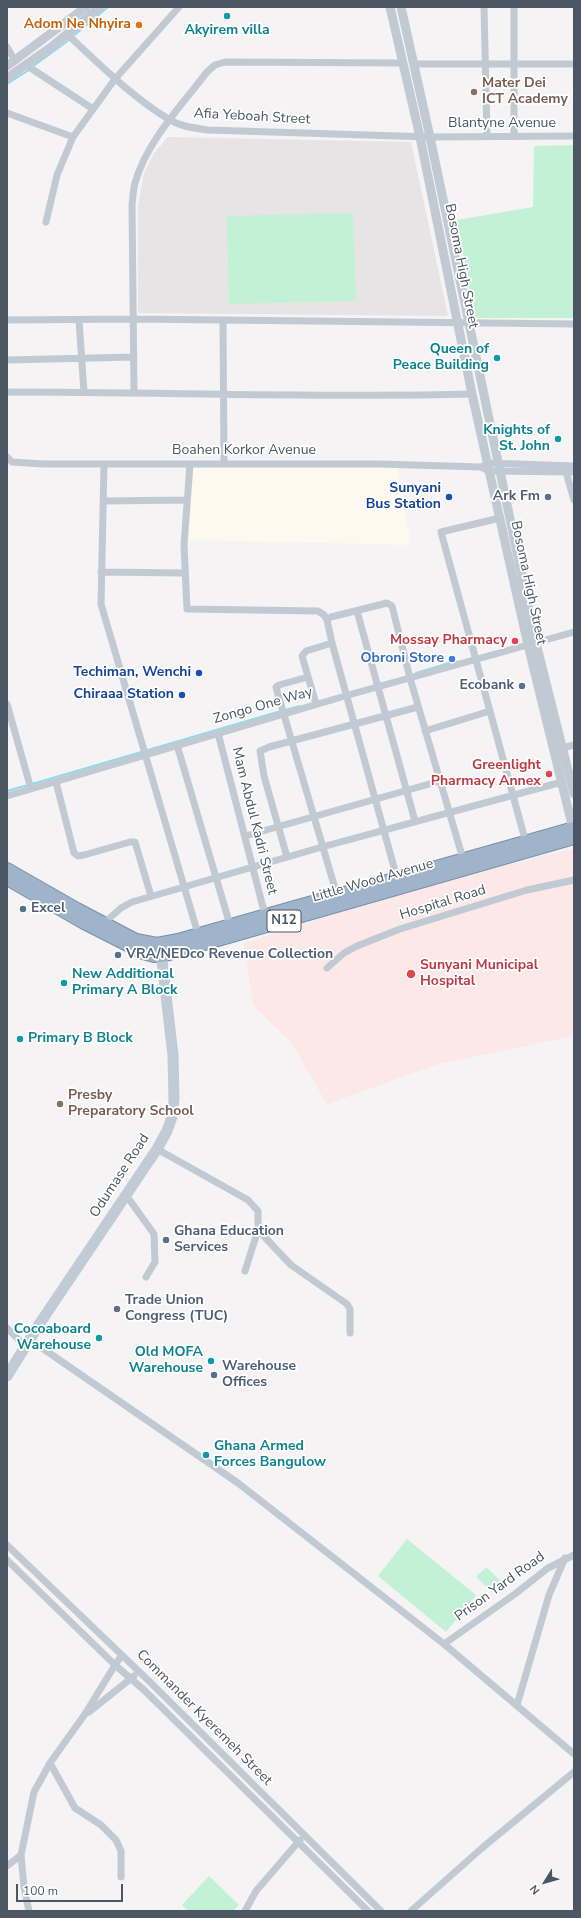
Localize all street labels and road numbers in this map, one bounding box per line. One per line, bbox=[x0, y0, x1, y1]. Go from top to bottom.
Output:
street label: Afia Yeboah Street bbox=[193, 106, 311, 128]
street label: Blantyne Avenue bbox=[448, 116, 556, 132]
street label: Bosoma High Street bbox=[441, 202, 481, 330]
street label: Boahen Korkor Avenue bbox=[172, 443, 316, 459]
street label: Bosoma High Street bbox=[507, 519, 549, 647]
street label: Zongo One Way bbox=[212, 684, 314, 728]
street label: Mam Abdul Kadri Street bbox=[228, 745, 280, 897]
street label: Little Wood Avenue bbox=[311, 856, 435, 906]
street label: Hospital Road bbox=[398, 882, 488, 924]
road number: N12 bbox=[267, 910, 301, 932]
street label: Odumase Road bbox=[87, 1131, 153, 1221]
street label: Prison Yard Road bbox=[452, 1549, 548, 1625]
street label: Commander Kyeremeh Street bbox=[133, 1647, 275, 1789]

